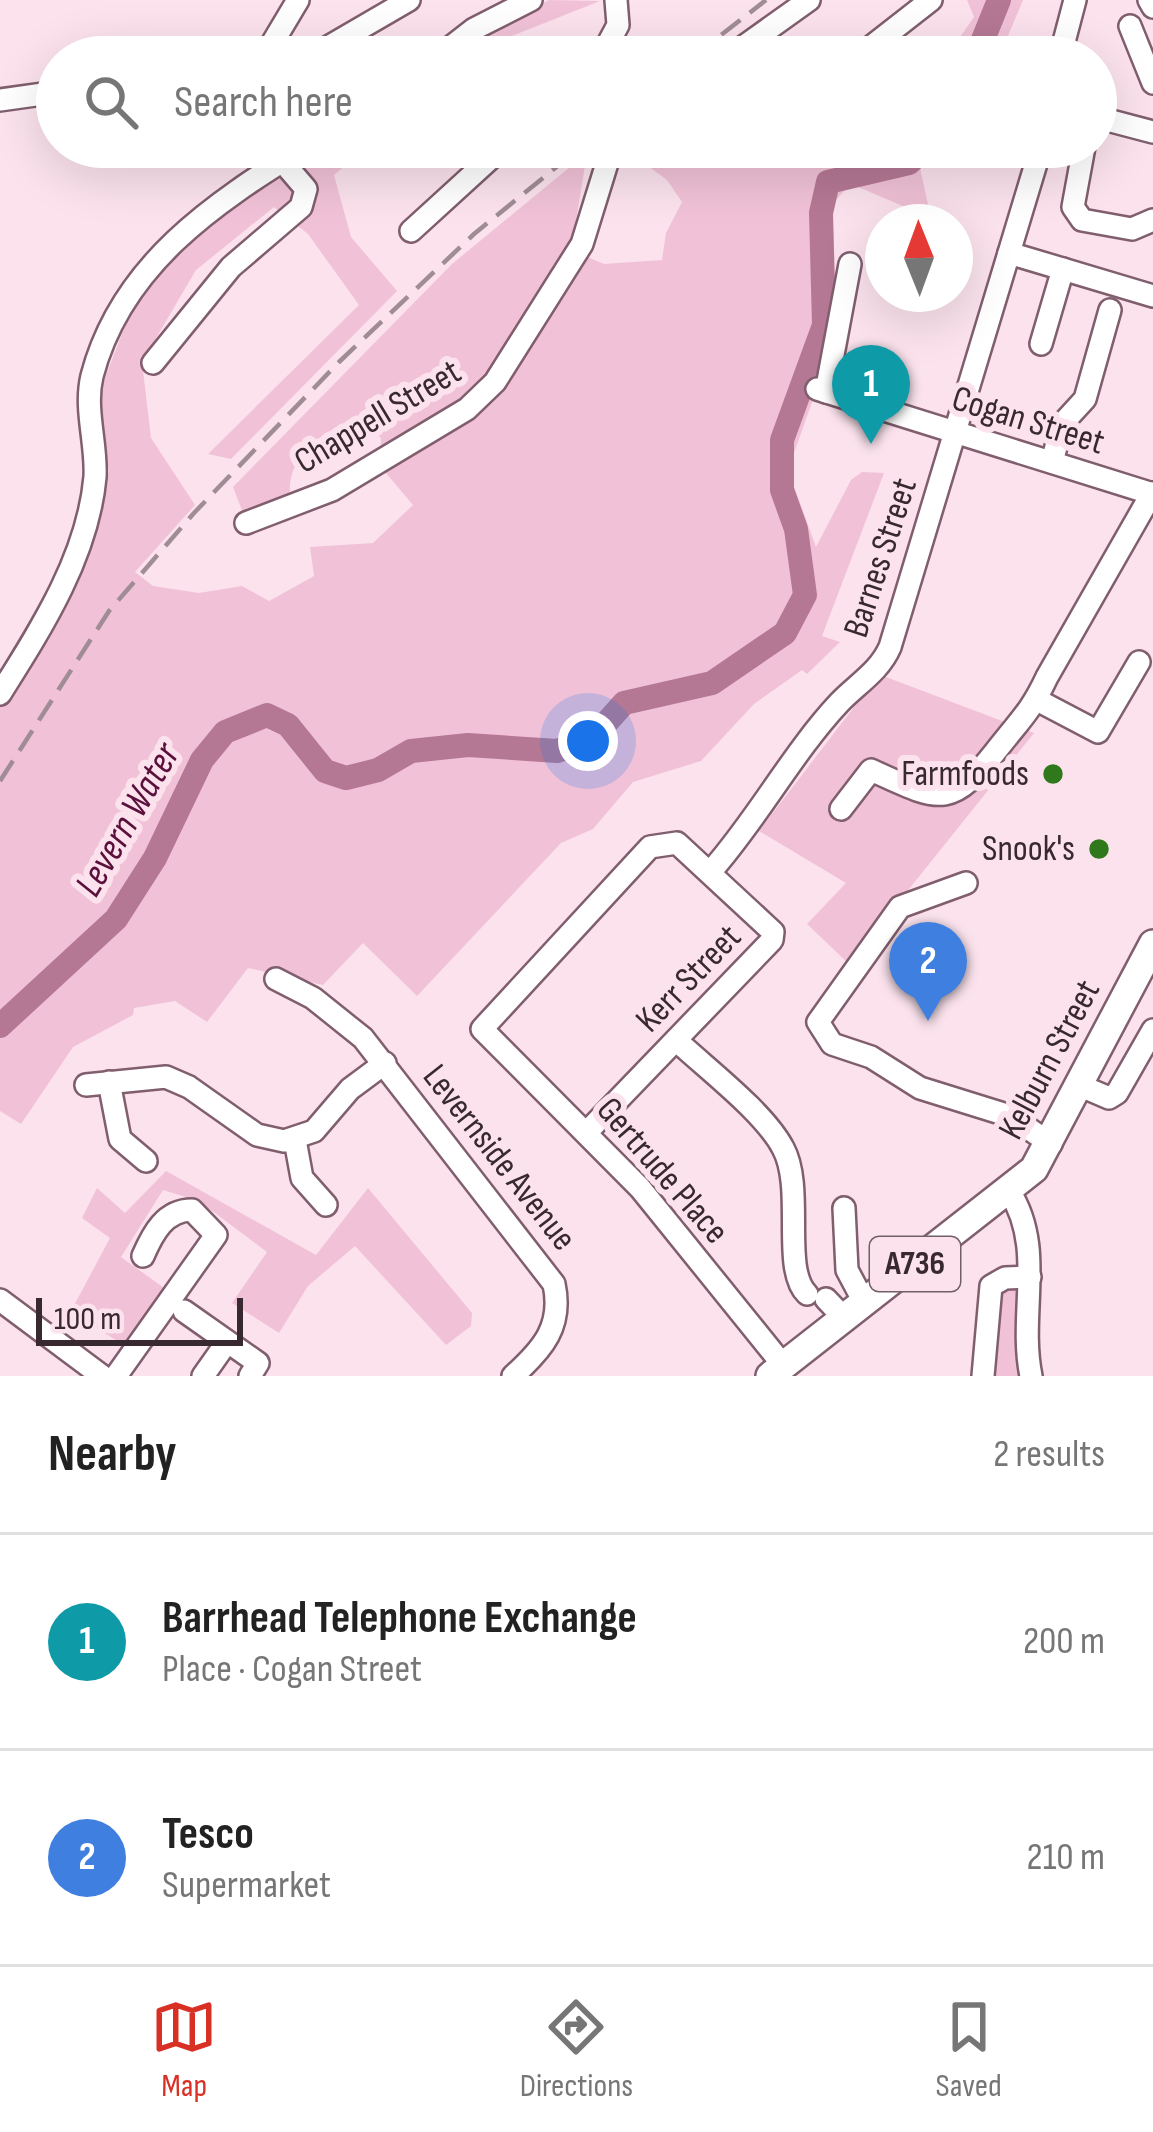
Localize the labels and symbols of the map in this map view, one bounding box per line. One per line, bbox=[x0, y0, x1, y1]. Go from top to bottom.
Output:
north arrow bbox=[865, 204, 973, 312]
pin: 1 bbox=[832, 345, 910, 444]
street label: Chappell Street bbox=[287, 351, 469, 483]
street label: Cogan Street bbox=[947, 378, 1109, 464]
street label: Barnes Street bbox=[835, 473, 927, 643]
your location bbox=[558, 711, 618, 771]
water label: Levern Water bbox=[65, 733, 192, 905]
place label: Farmfoods bbox=[901, 753, 1029, 796]
marker: Farmfoods bbox=[1040, 761, 1066, 787]
place label: Snook's bbox=[982, 828, 1075, 871]
marker: Snook's bbox=[1086, 836, 1112, 862]
street label: Kerr Street bbox=[628, 916, 750, 1042]
pin: 2 bbox=[889, 922, 967, 1021]
street label: Kelburn Street bbox=[990, 973, 1110, 1147]
street label: Levernside Avenue bbox=[413, 1057, 585, 1259]
street label: Gertrude Place bbox=[587, 1089, 737, 1253]
road number: A736 bbox=[870, 1237, 960, 1291]
scale bar bbox=[36, 1292, 243, 1345]

